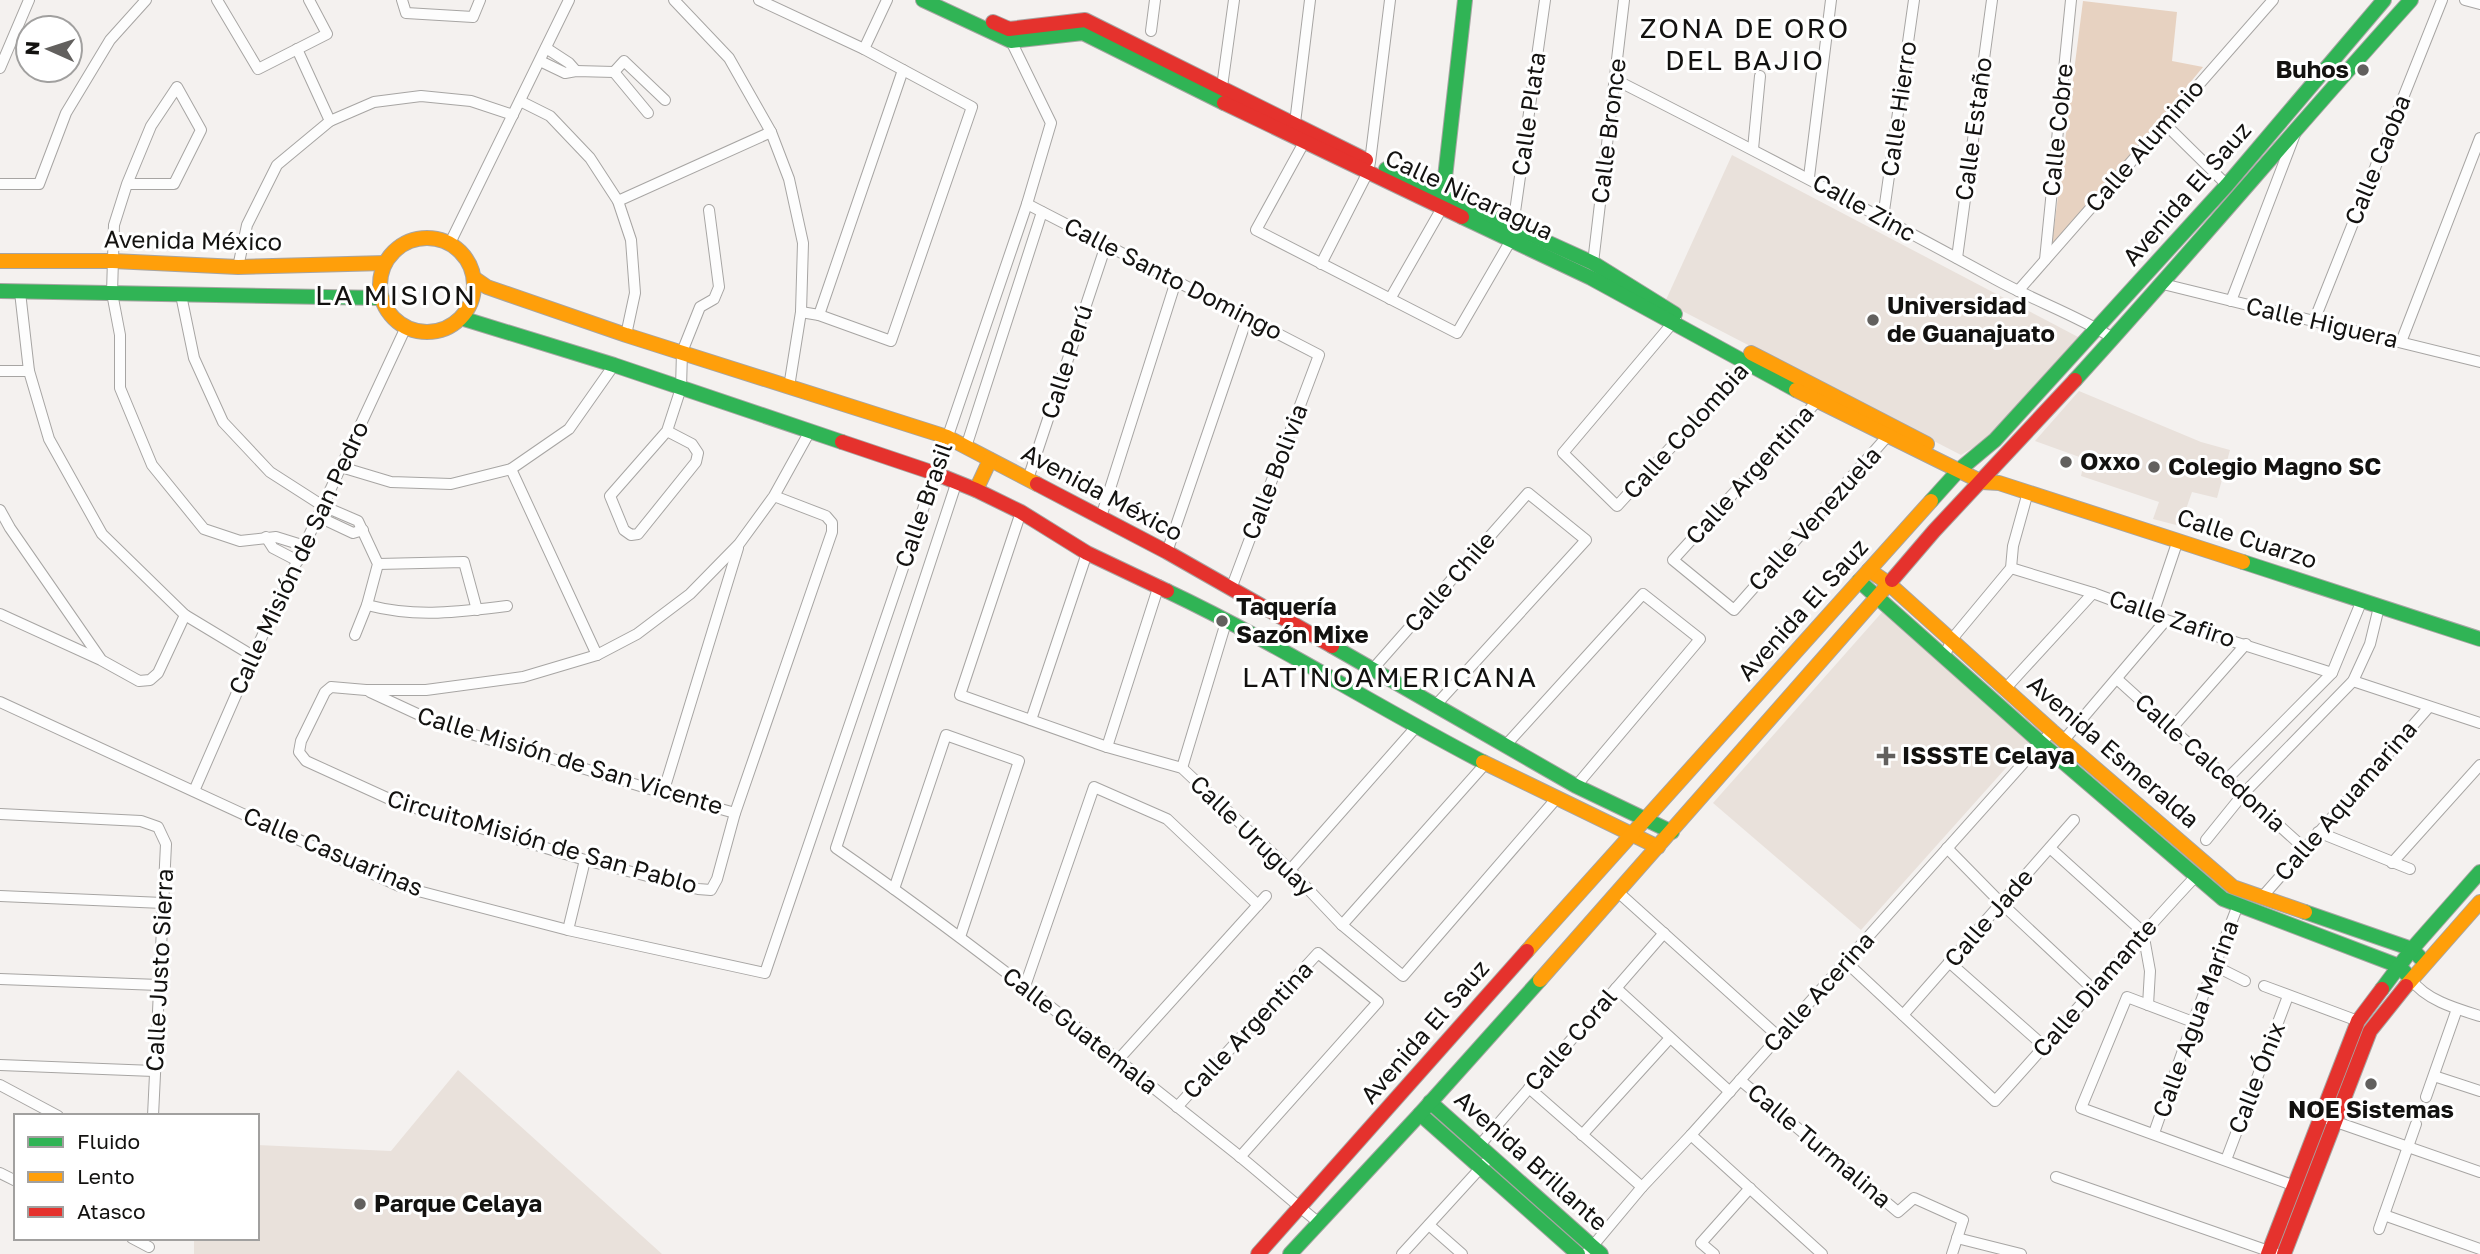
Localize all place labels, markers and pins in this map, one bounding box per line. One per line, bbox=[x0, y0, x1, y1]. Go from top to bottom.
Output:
place label: Buhos bbox=[2275, 54, 2349, 83]
marker: Buhos bbox=[2355, 62, 2371, 78]
place label: Universidad de Guanajuato bbox=[1887, 290, 2055, 347]
marker: Universidad de Guanajuato bbox=[1865, 312, 1881, 328]
place label: Oxxo bbox=[2080, 446, 2140, 475]
place label: Colegio Magno SC bbox=[2168, 451, 2381, 480]
marker: Oxxo bbox=[2058, 454, 2074, 470]
marker: Colegio Magno SC bbox=[2146, 459, 2162, 475]
place label: Taquería Sazón Mixe bbox=[1236, 591, 1369, 648]
marker: Taquería Sazón Mixe bbox=[1214, 613, 1230, 629]
place label: ISSSTE Celaya bbox=[1902, 740, 2075, 769]
marker: ISSSTE Celaya bbox=[1876, 746, 1896, 766]
marker: NOE Sistemas bbox=[2363, 1076, 2379, 1092]
place label: NOE Sistemas bbox=[2288, 1094, 2454, 1123]
place label: Parque Celaya bbox=[374, 1188, 542, 1217]
marker: Parque Celaya bbox=[352, 1196, 368, 1212]

